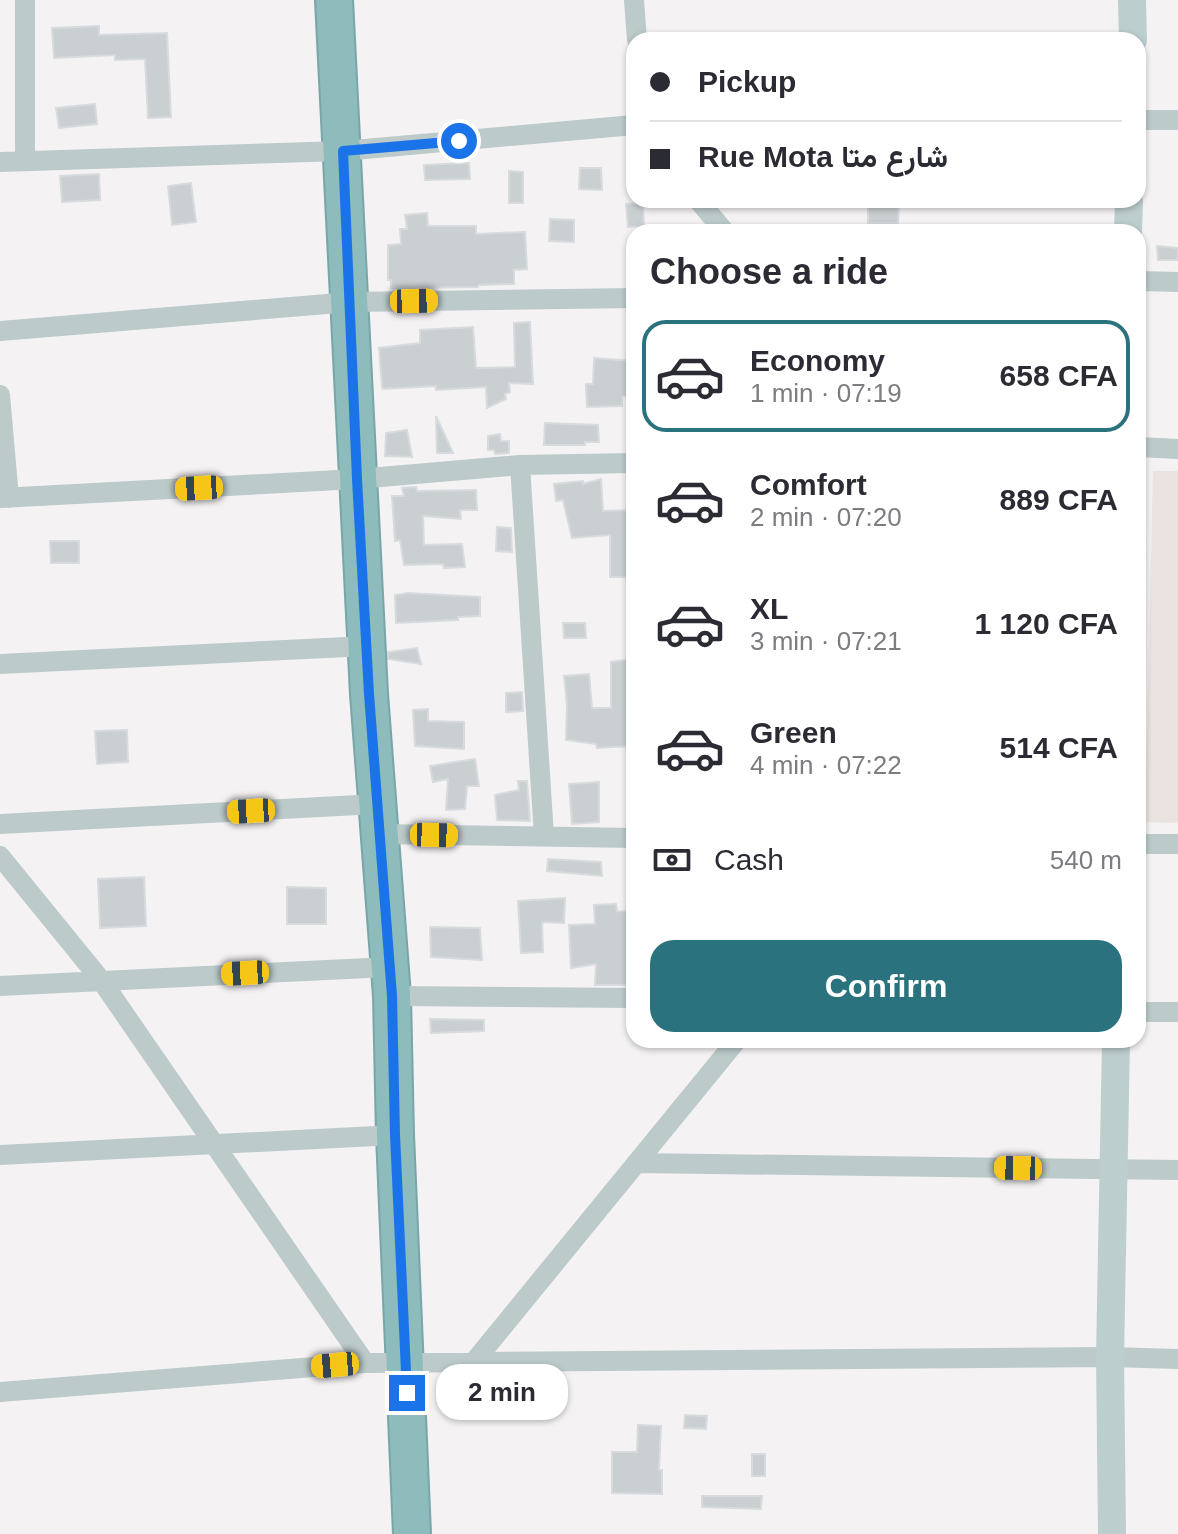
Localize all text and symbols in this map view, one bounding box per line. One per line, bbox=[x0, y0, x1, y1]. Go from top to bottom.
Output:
text: Pickup bbox=[698, 65, 796, 98]
route start bbox=[441, 123, 477, 159]
text: Rue Mota شارع متا bbox=[698, 140, 948, 173]
text: Choose a ride bbox=[650, 251, 888, 292]
car bbox=[390, 289, 438, 313]
icon: car bbox=[654, 340, 726, 412]
text: Economy bbox=[750, 344, 885, 377]
text: 658 CFA bbox=[1000, 359, 1118, 392]
text: 1 min · 07:19 bbox=[750, 378, 902, 408]
icon: car bbox=[654, 464, 726, 536]
text: Comfort bbox=[750, 468, 867, 501]
car bbox=[174, 475, 224, 501]
text: 889 CFA bbox=[1000, 483, 1118, 516]
text: 2 min · 07:20 bbox=[750, 502, 902, 532]
icon: car bbox=[654, 588, 726, 660]
text: XL bbox=[750, 592, 788, 625]
text: 1 120 CFA bbox=[975, 607, 1118, 640]
text: 3 min · 07:21 bbox=[750, 626, 902, 656]
icon: car bbox=[654, 712, 726, 784]
text: Green bbox=[750, 716, 837, 749]
text: 514 CFA bbox=[1000, 731, 1118, 764]
text: 4 min · 07:22 bbox=[750, 750, 902, 780]
car bbox=[226, 798, 276, 824]
car bbox=[410, 823, 458, 847]
icon: cash bbox=[650, 838, 694, 882]
text: Cash bbox=[714, 843, 784, 876]
text: 540 m bbox=[1050, 845, 1122, 875]
button: Confirm bbox=[650, 940, 1122, 1032]
car bbox=[220, 960, 270, 986]
car bbox=[994, 1156, 1042, 1180]
car bbox=[310, 1351, 360, 1379]
callout: 2 min bbox=[435, 1365, 567, 1421]
route end bbox=[389, 1375, 425, 1411]
text: 2 min bbox=[468, 1377, 536, 1407]

